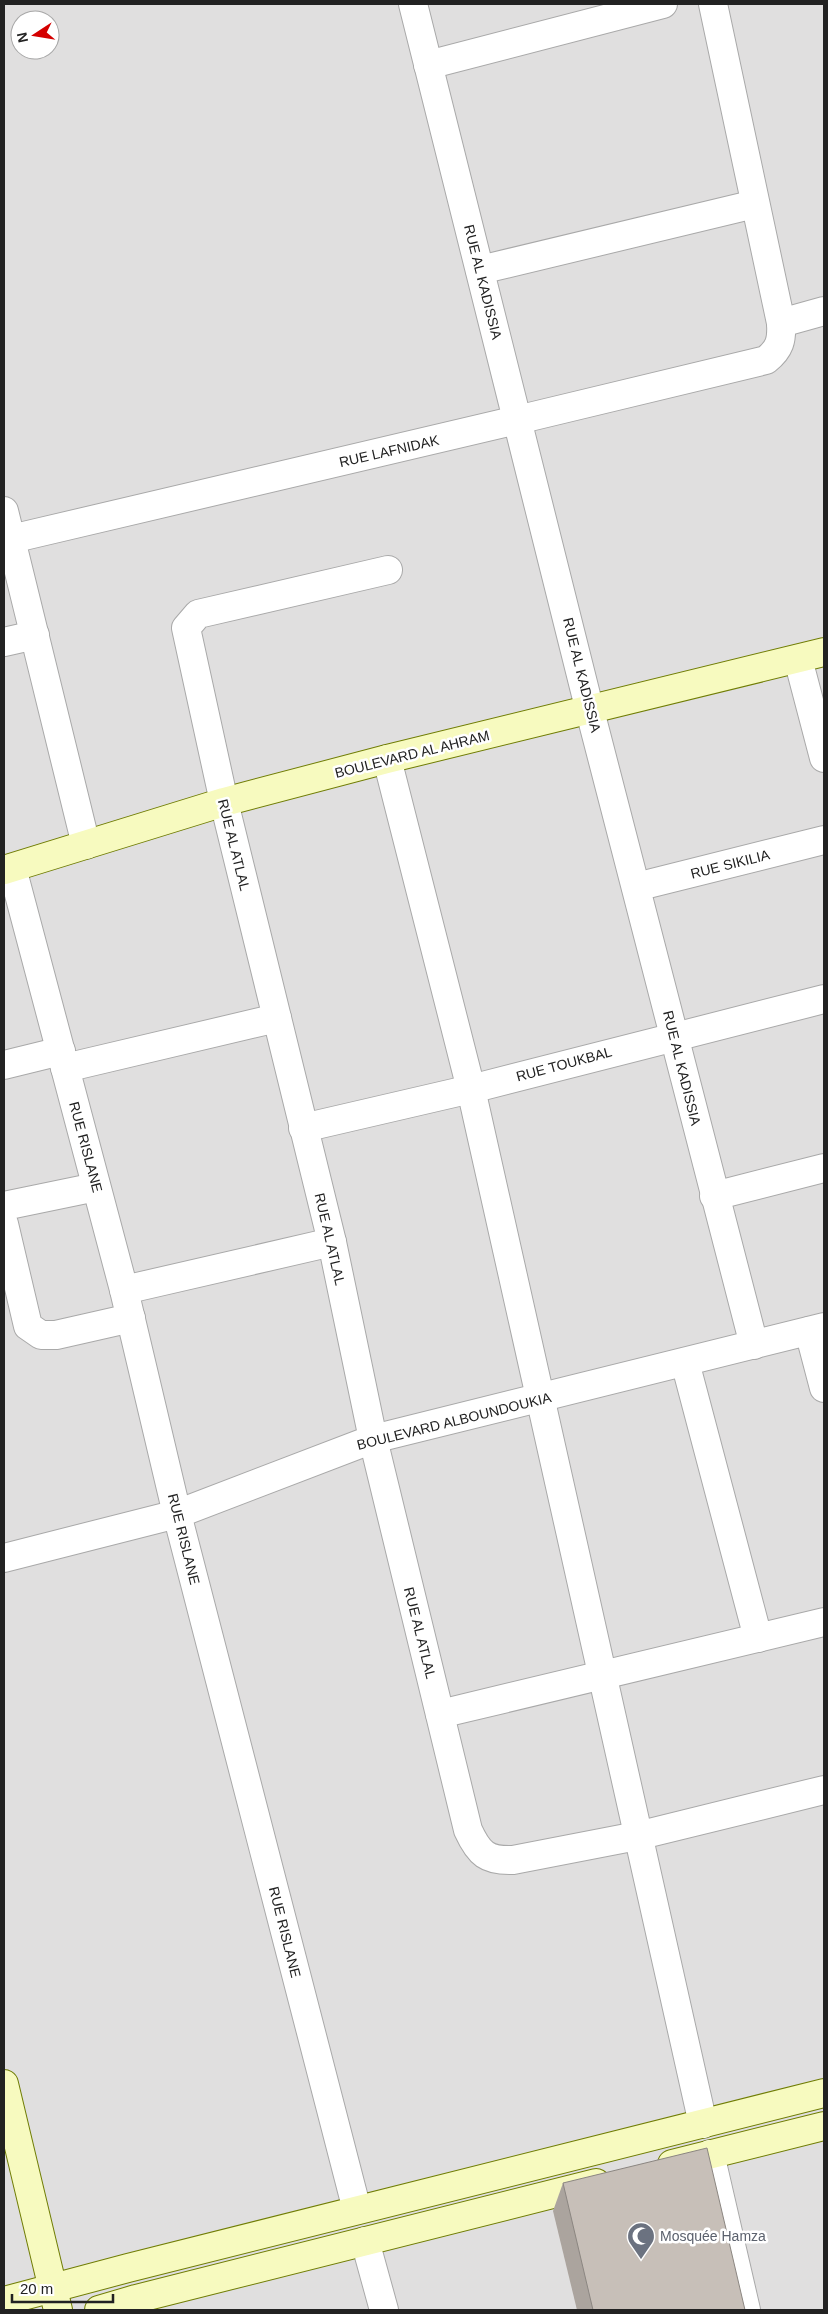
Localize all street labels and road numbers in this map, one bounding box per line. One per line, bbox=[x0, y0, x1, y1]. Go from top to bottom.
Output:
street label: RUE AL KADISSIA bbox=[461, 223, 505, 342]
street label: RUE LAFNIDAK bbox=[338, 432, 441, 470]
street label: RUE AL KADISSIA bbox=[560, 616, 604, 735]
street label: BOULEVARD AL AHRAM bbox=[333, 727, 491, 781]
street label: RUE AL ATLAL bbox=[215, 797, 253, 893]
street label: RUE SIKILIA bbox=[689, 846, 772, 882]
street label: RUE AL KADISSIA bbox=[660, 1009, 704, 1128]
street label: RUE TOUKBAL bbox=[514, 1043, 614, 1084]
street label: RUE RISLANE bbox=[66, 1100, 106, 1194]
street label: RUE AL ATLAL bbox=[312, 1191, 348, 1287]
street label: BOULEVARD ALBOUNDOUKIA bbox=[355, 1389, 553, 1453]
street label: RUE RISLANE bbox=[165, 1492, 203, 1586]
street label: RUE AL ATLAL bbox=[401, 1585, 439, 1681]
street label: RUE RISLANE bbox=[266, 1885, 304, 1979]

